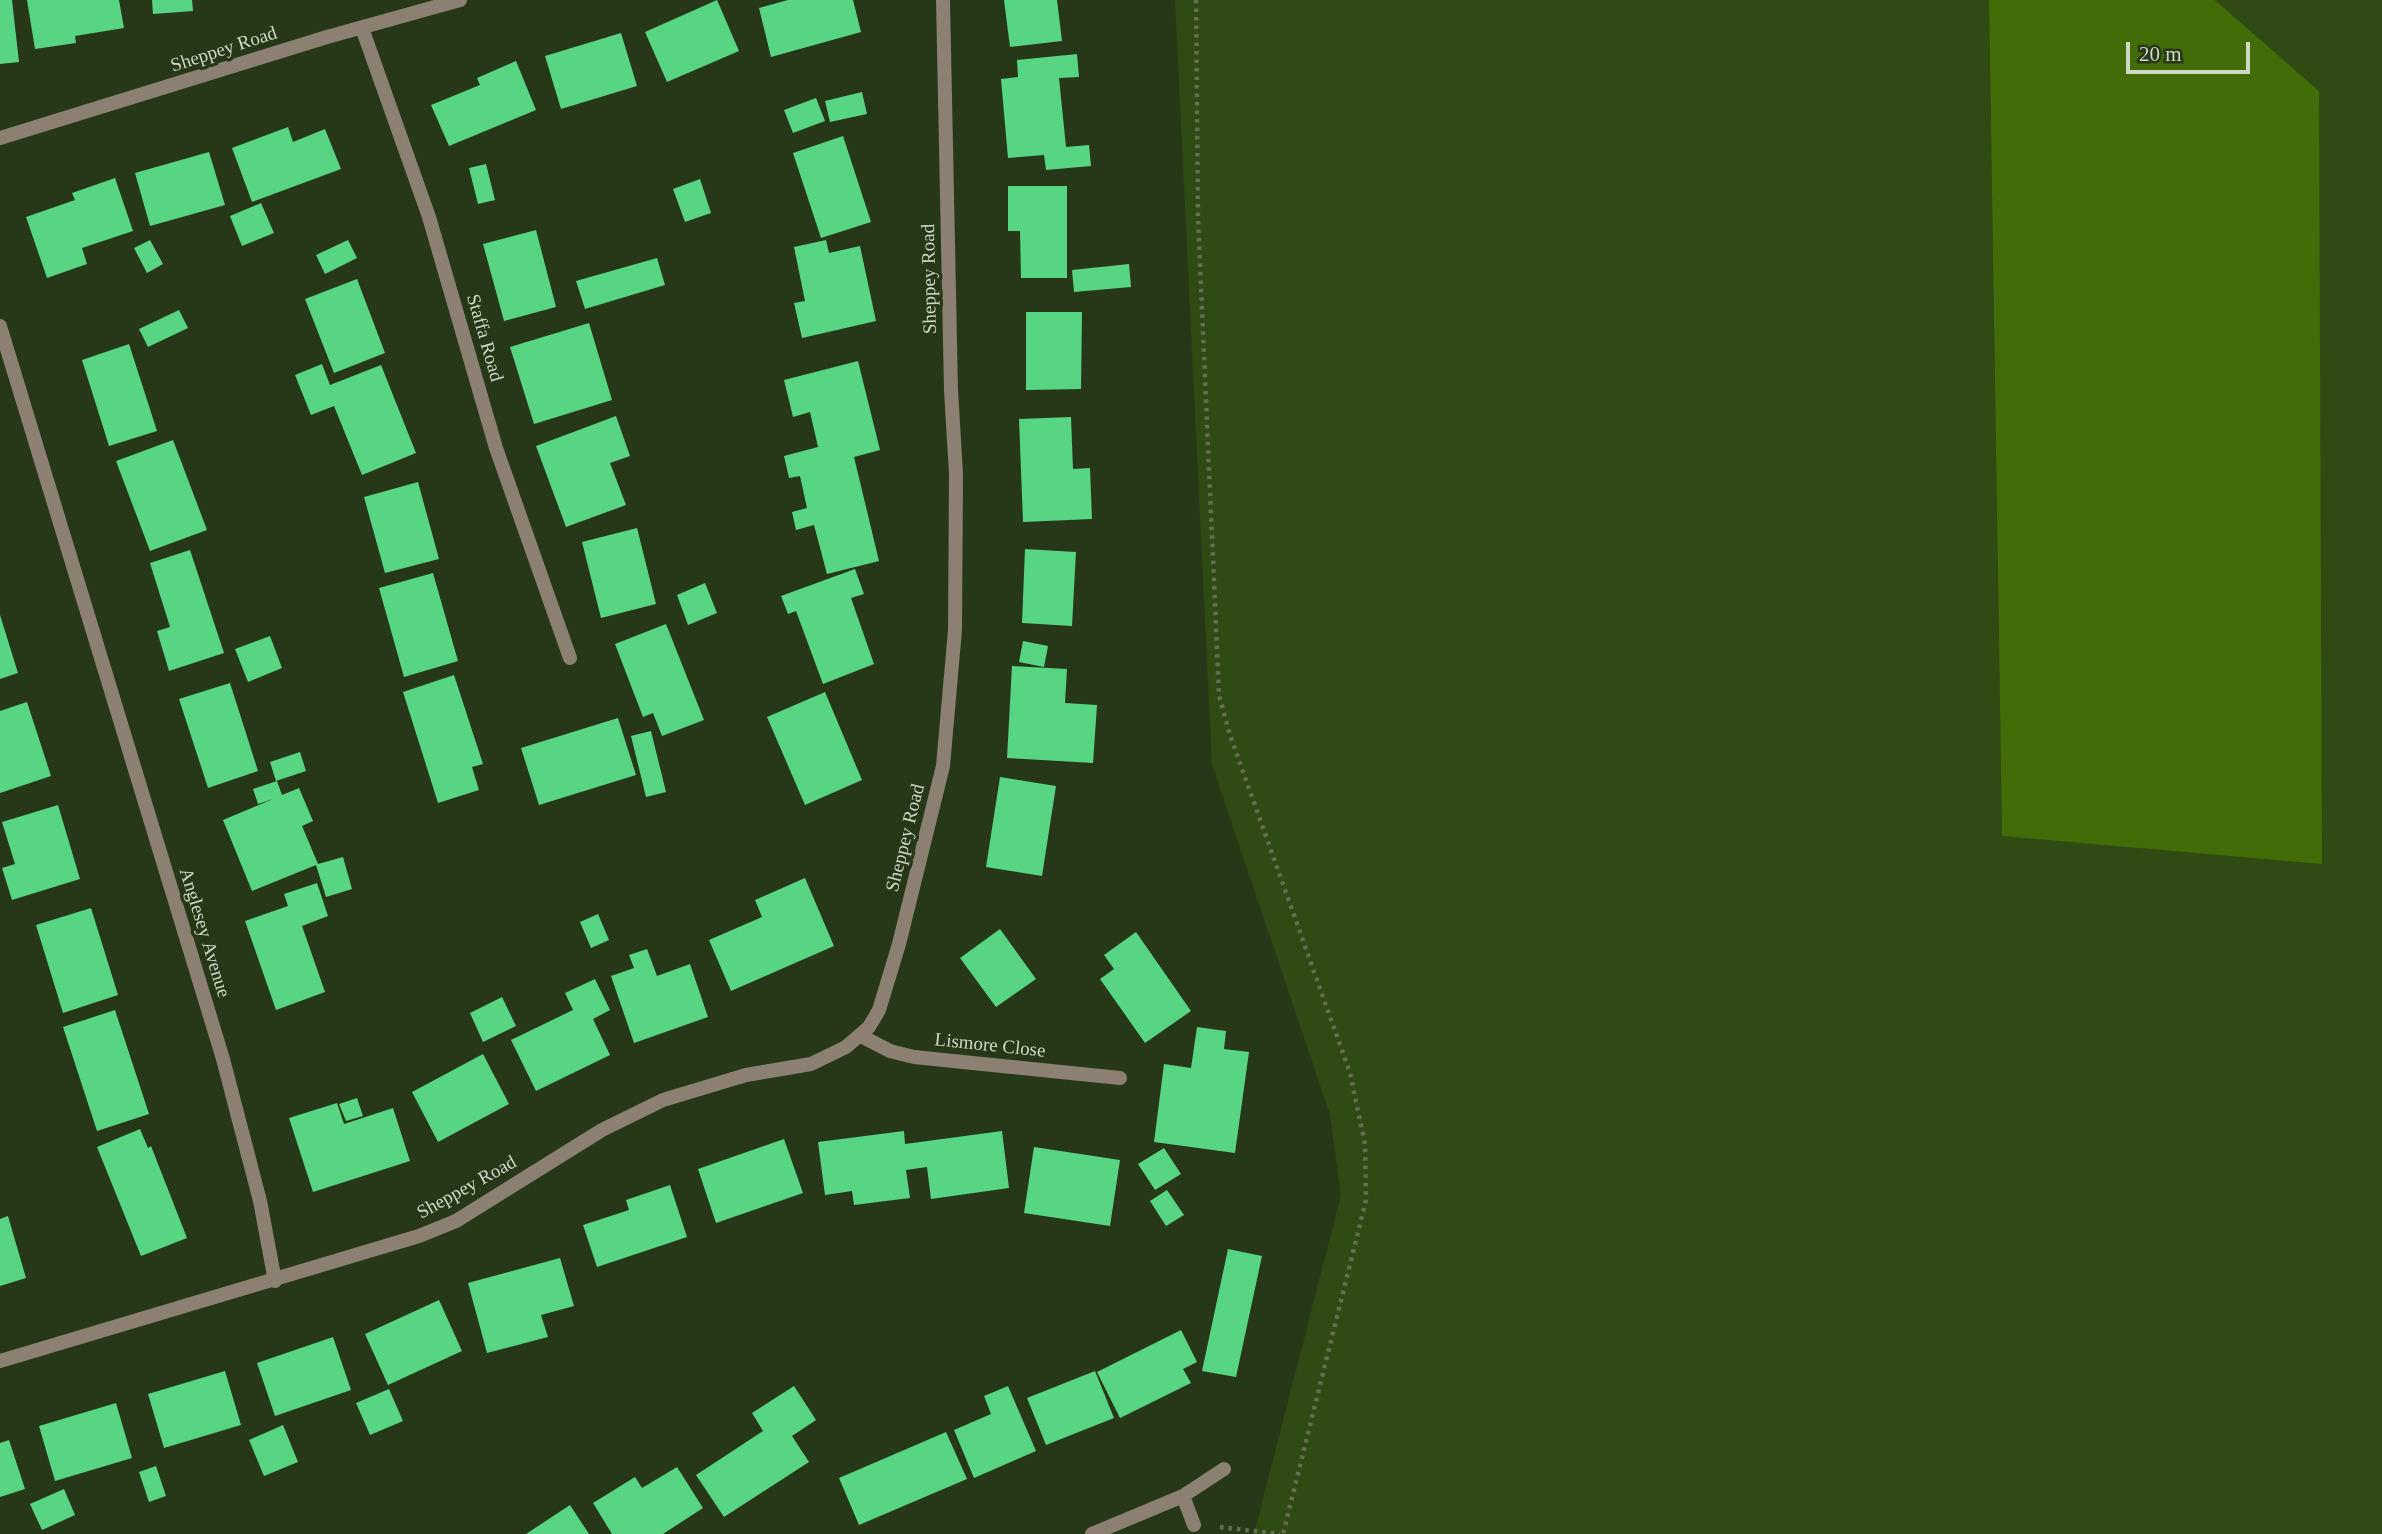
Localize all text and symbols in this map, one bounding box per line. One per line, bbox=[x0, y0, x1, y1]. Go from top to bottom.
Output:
street label: Sheppey Road bbox=[168, 22, 280, 78]
scale bar bbox=[2130, 28, 2254, 72]
text: 20 m bbox=[2139, 42, 2182, 66]
street label: Sheppey Road bbox=[918, 224, 942, 334]
street label: Staffa Road bbox=[461, 292, 507, 384]
street label: Sheppey Road bbox=[882, 782, 930, 894]
street label: Anglesey Avenue bbox=[173, 866, 235, 1000]
street label: Lismore Close bbox=[933, 1029, 1047, 1063]
street label: Sheppey Road bbox=[413, 1151, 521, 1225]

